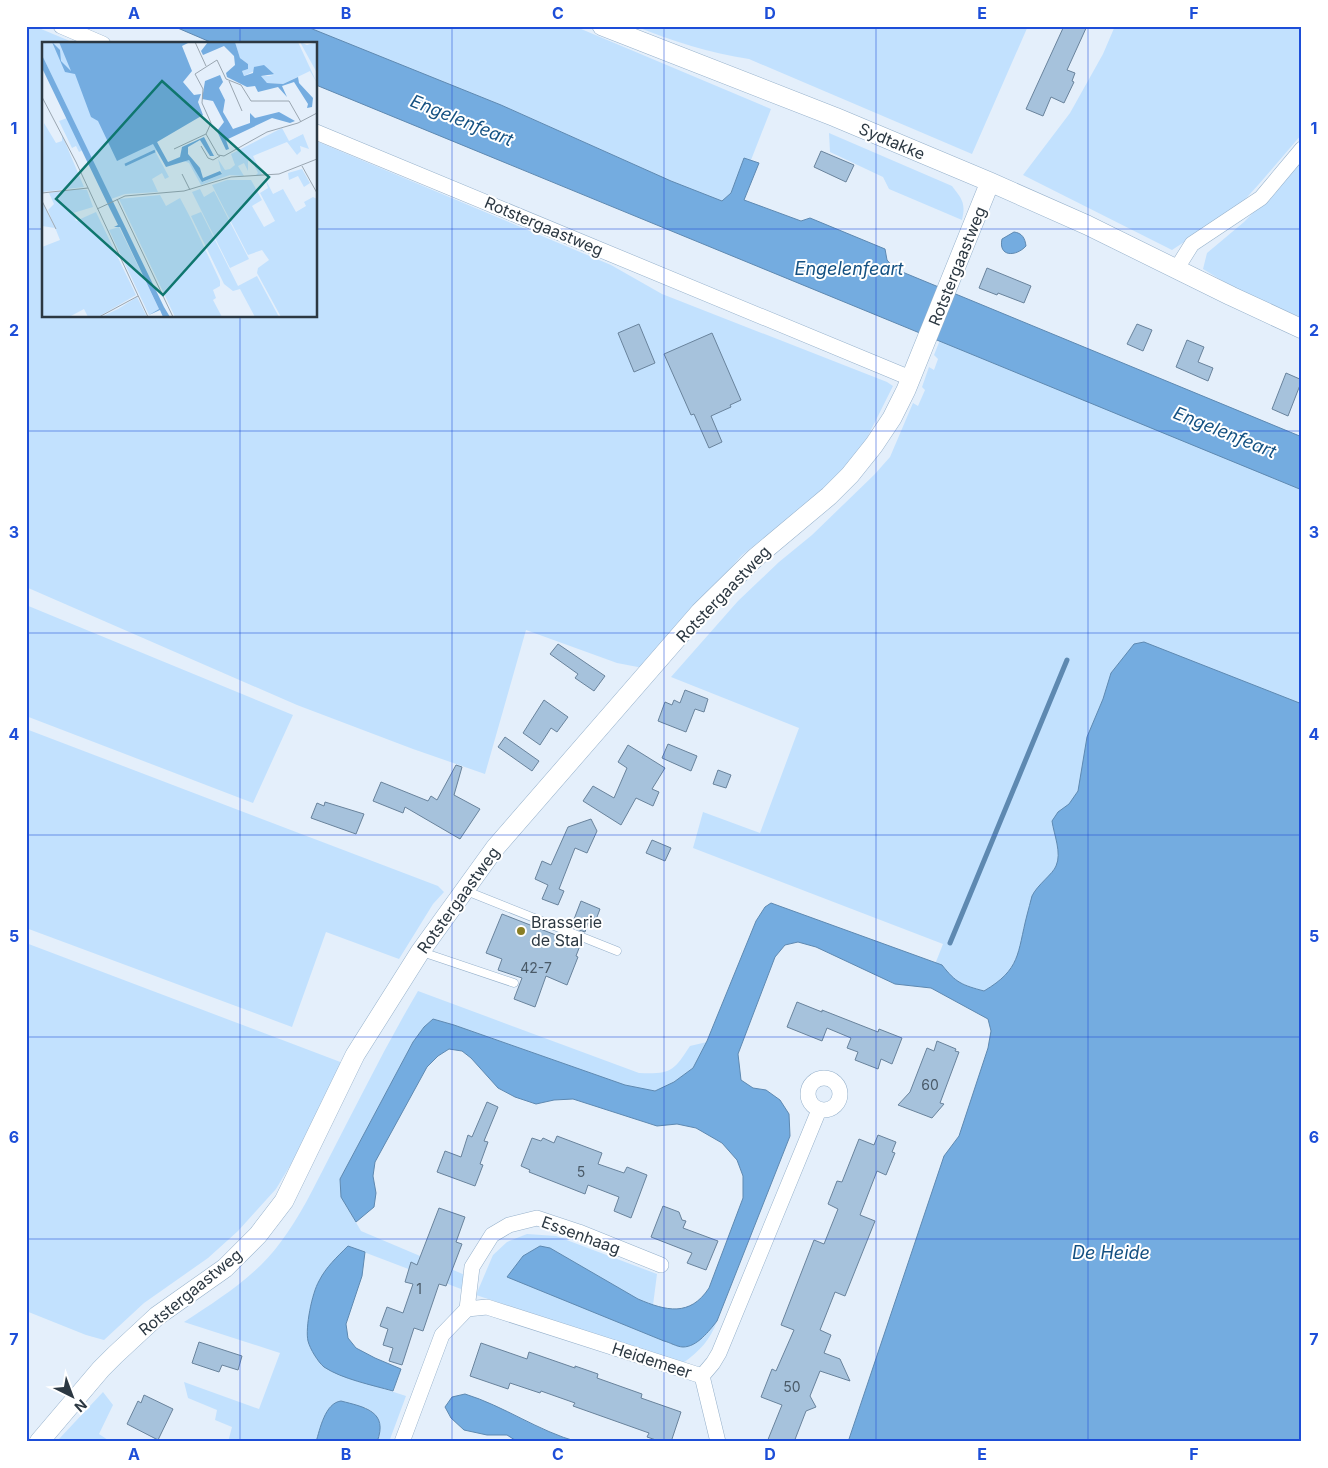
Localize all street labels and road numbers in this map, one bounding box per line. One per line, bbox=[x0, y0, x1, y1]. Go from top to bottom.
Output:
street label: Sydtakke bbox=[856, 118, 928, 164]
street label: Rotstergaastweg bbox=[482, 192, 606, 260]
street label: Rotstergaastweg bbox=[924, 203, 990, 329]
street label: Rotstergaastweg bbox=[672, 541, 774, 647]
street label: Rotstergaastweg bbox=[413, 843, 503, 957]
street label: Essenhaag bbox=[539, 1211, 623, 1259]
street label: Rotstergaastweg bbox=[134, 1244, 246, 1340]
street label: Heidemeer bbox=[609, 1338, 695, 1382]

